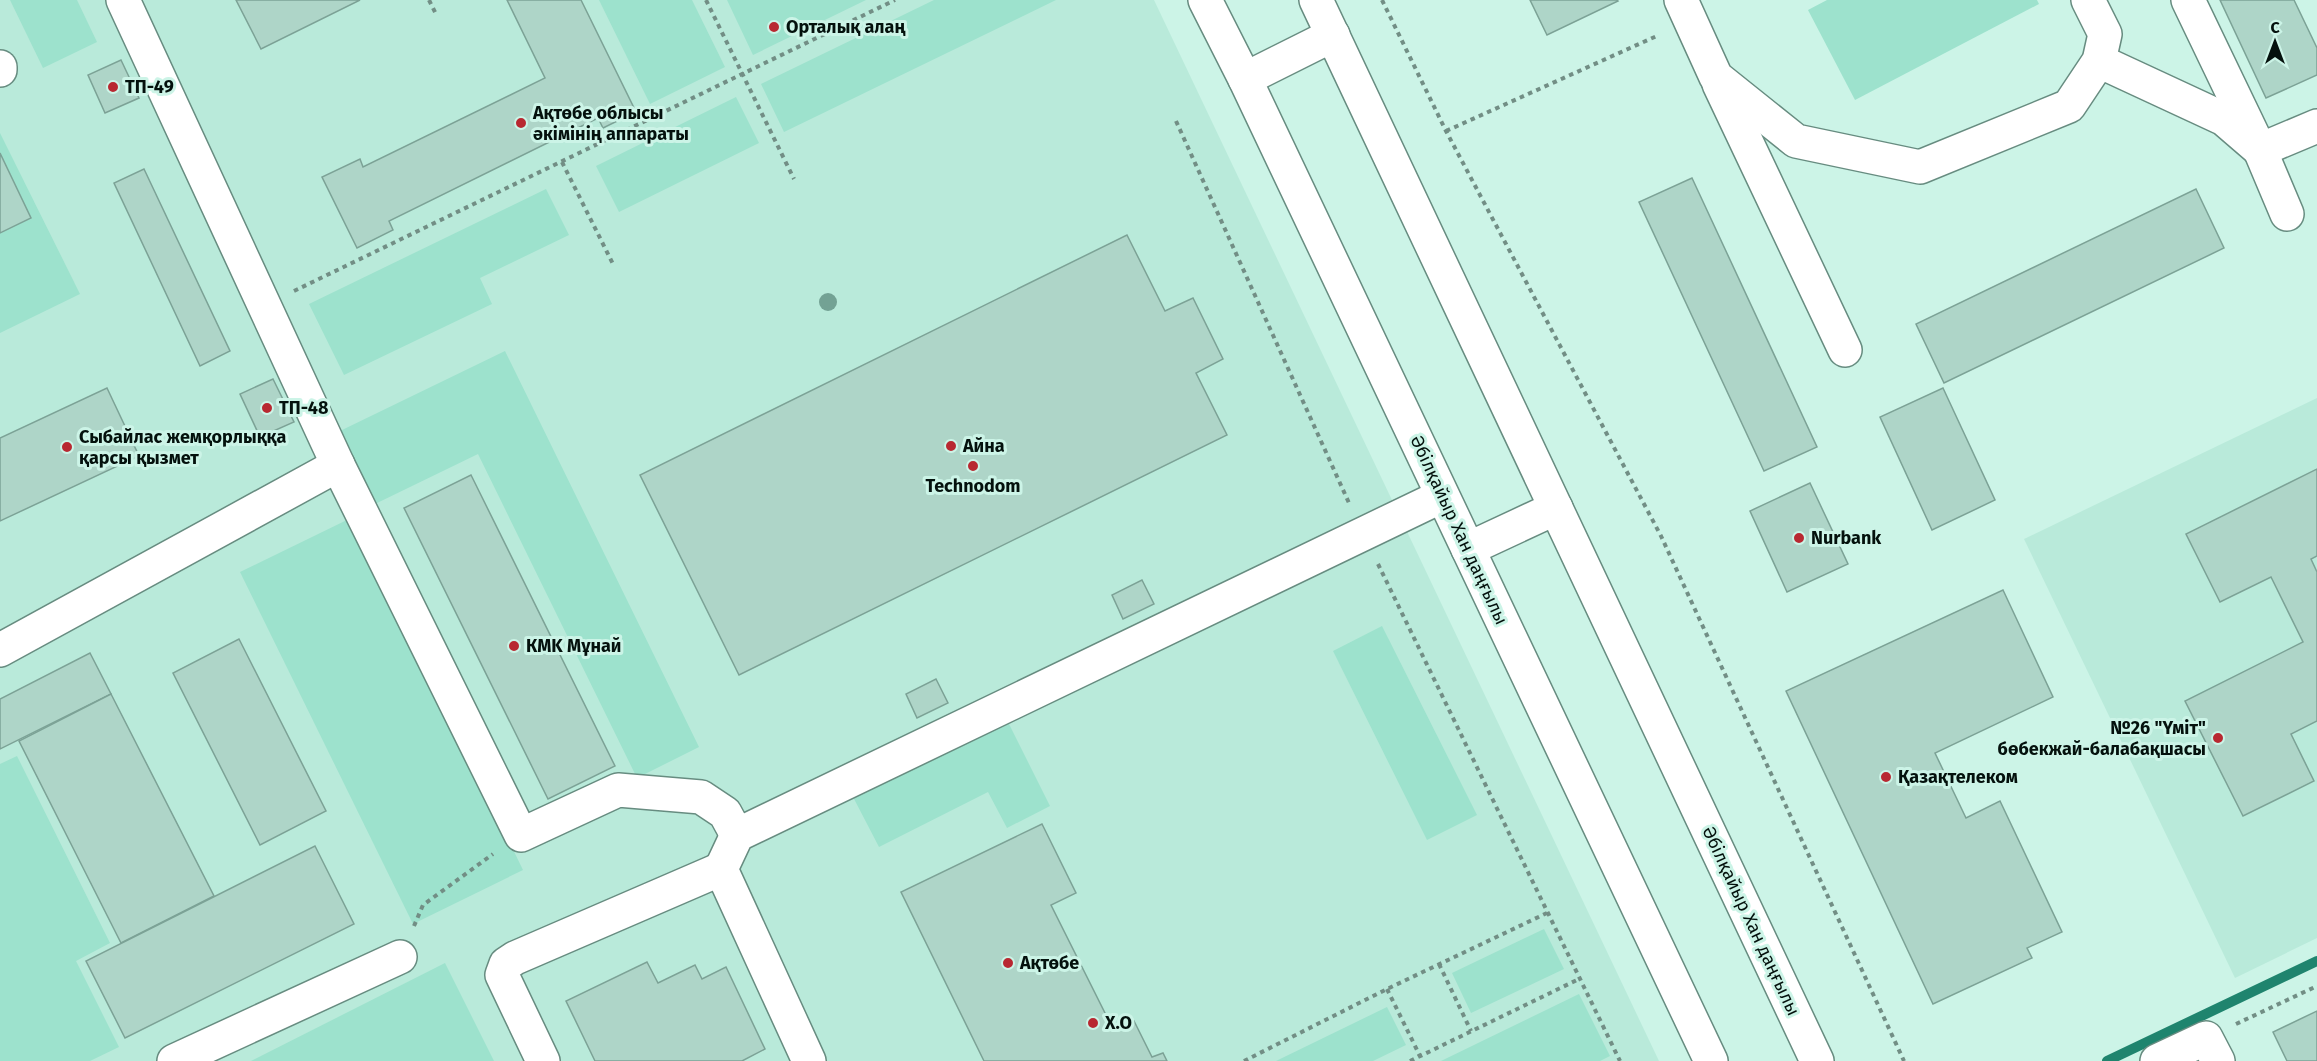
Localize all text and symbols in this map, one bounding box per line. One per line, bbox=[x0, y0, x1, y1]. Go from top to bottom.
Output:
north arrow bbox=[2245, 12, 2305, 72]
place label: Орталық алаң bbox=[786, 16, 905, 38]
text: С bbox=[2270, 18, 2280, 37]
marker: Орталық алаң bbox=[767, 20, 781, 34]
place label: ТП-49 bbox=[125, 76, 174, 98]
marker: ТП-49 bbox=[106, 80, 120, 94]
place label: Ақтөбе облысы әкімінің аппараты bbox=[532, 102, 689, 145]
marker: Ақтөбе облысы әкімінің аппараты bbox=[514, 116, 528, 130]
place label: ТП-48 bbox=[279, 397, 328, 419]
marker: ТП-48 bbox=[260, 401, 274, 415]
place label: Сыбайлас жемқорлыққа қарсы қызмет bbox=[79, 426, 286, 469]
street label: Әбілқайыр Хан даңғылы bbox=[1405, 432, 1513, 628]
place label: Айна bbox=[962, 435, 1005, 457]
marker: Айна bbox=[944, 439, 958, 453]
marker: Сыбайлас жемқорлыққа қарсы қызмет bbox=[60, 440, 74, 454]
marker: Technodom bbox=[966, 459, 980, 473]
place label: Technodom bbox=[925, 475, 1021, 497]
place label: Nurbank bbox=[1811, 527, 1882, 549]
marker: Nurbank bbox=[1792, 531, 1806, 545]
place label: КMK Мұнай bbox=[526, 635, 621, 657]
marker: КMK Мұнай bbox=[507, 639, 521, 653]
place label: №26 "Үміт" бөбекжай-балабақшасы bbox=[1998, 717, 2206, 760]
marker: №26 "Үміт" бөбекжай-балабақшасы bbox=[2211, 731, 2225, 745]
place label: Қазақтелеком bbox=[1898, 766, 2018, 788]
marker: Қазақтелеком bbox=[1879, 770, 1893, 784]
street label: Әбілқайыр Хан даңғылы bbox=[1697, 823, 1805, 1019]
place label: Ақтөбе bbox=[1019, 952, 1079, 974]
marker: Ақтөбе bbox=[1001, 956, 1015, 970]
place label: X.O bbox=[1104, 1012, 1132, 1034]
marker: X.O bbox=[1086, 1016, 1100, 1030]

